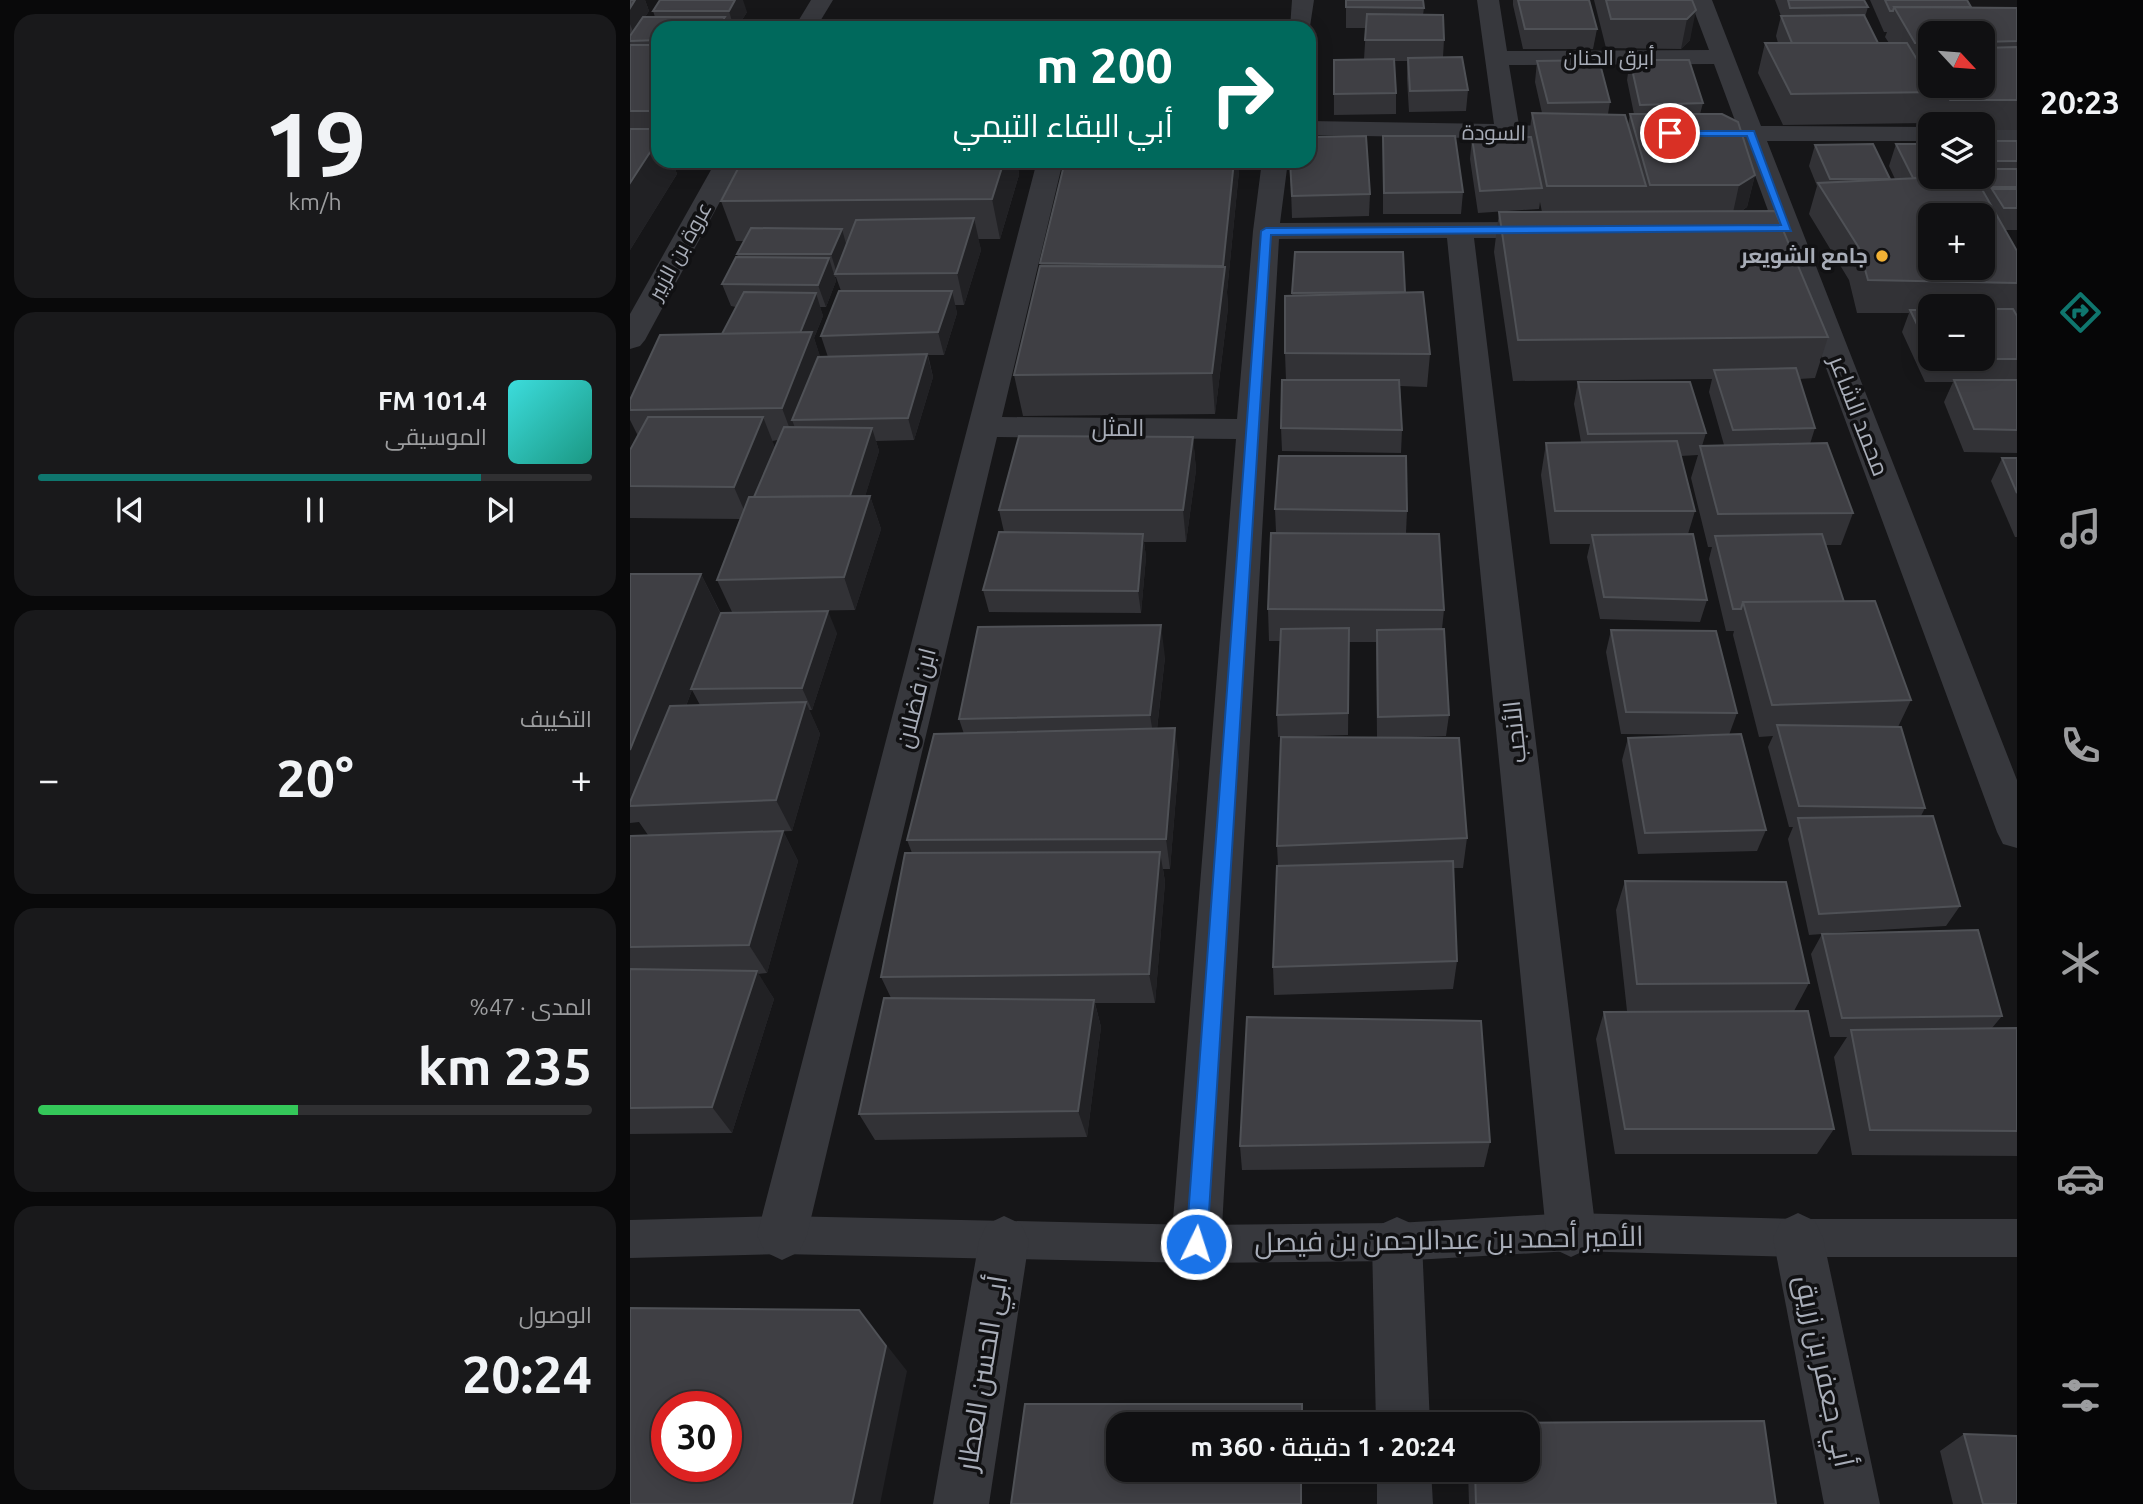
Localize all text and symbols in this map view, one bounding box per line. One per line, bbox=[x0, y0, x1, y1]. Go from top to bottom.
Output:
north arrow bbox=[1918, 21, 1995, 98]
map controls bbox=[1918, 21, 1995, 371]
text: 200 m bbox=[1036, 37, 1173, 92]
street label: أبرق الحنان bbox=[1564, 45, 1654, 71]
icon: right bbox=[1197, 49, 1288, 140]
text: 20:23 bbox=[2040, 84, 2120, 120]
text: 19 bbox=[264, 92, 366, 194]
pin bbox=[1640, 103, 1700, 163]
text: أبي البقاء التيمي bbox=[953, 107, 1173, 143]
button: layers bbox=[1918, 112, 1995, 189]
icon: arrive bbox=[1651, 114, 1689, 152]
street label: السودة bbox=[1462, 119, 1526, 146]
text: km/h bbox=[288, 189, 342, 214]
street label: عروة بن الزبير bbox=[642, 197, 718, 305]
button: + bbox=[1918, 203, 1995, 280]
place label: جامع الشويعر bbox=[1740, 243, 1868, 270]
marker: جامع الشويعر bbox=[1874, 248, 1890, 264]
icon: directions bbox=[2056, 288, 2105, 337]
button: − bbox=[1918, 294, 1995, 371]
street label: محمد الشاعر bbox=[1823, 350, 1895, 480]
text: 101.4 FM bbox=[378, 386, 487, 415]
street label: المثل bbox=[1091, 414, 1145, 442]
text: الموسيقى bbox=[385, 424, 487, 449]
icon: previous bbox=[111, 491, 149, 529]
icon: pause bbox=[296, 491, 334, 529]
icon: next bbox=[481, 491, 519, 529]
icon: music bbox=[2056, 504, 2105, 553]
street label: ابن فضلان bbox=[890, 645, 942, 751]
street label: الأنجب bbox=[1498, 700, 1531, 764]
text: التكييف bbox=[520, 706, 592, 731]
icon: phone bbox=[2056, 721, 2105, 770]
text: 20° bbox=[276, 749, 354, 807]
text: − bbox=[38, 758, 59, 800]
text: + bbox=[571, 758, 592, 800]
icon: climate bbox=[2056, 938, 2105, 987]
text: المدى · 47% bbox=[470, 994, 592, 1019]
text: 235 km bbox=[418, 1037, 592, 1095]
icon: car bbox=[2056, 1154, 2105, 1203]
position arrow bbox=[1159, 1207, 1233, 1281]
street label: الأمير أحمد بن عبدالرحمن بن فيصل bbox=[1254, 1219, 1644, 1259]
street label: أبي جعفر بن زريق bbox=[1783, 1272, 1862, 1471]
street label: أبي الحسن العطار bbox=[949, 1273, 1019, 1476]
text: الوصول bbox=[519, 1302, 592, 1327]
text: 20:24 bbox=[462, 1345, 592, 1403]
icon: filters bbox=[2056, 1371, 2105, 1420]
speed limit sign: 30 bbox=[651, 1391, 742, 1482]
text: 20:24 · 1 دقيقة · 360 m bbox=[1190, 1432, 1456, 1461]

